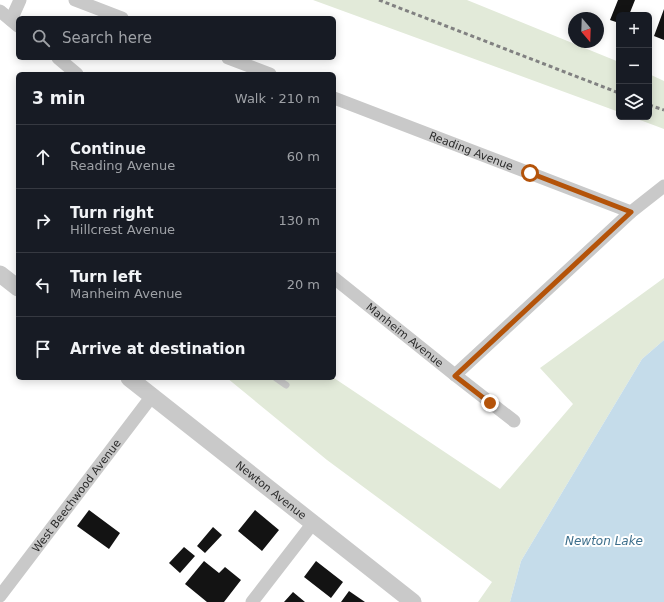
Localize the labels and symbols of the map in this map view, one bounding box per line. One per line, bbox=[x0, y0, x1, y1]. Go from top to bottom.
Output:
north arrow bbox=[568, 12, 604, 48]
street label: Reading Avenue bbox=[427, 129, 515, 173]
route start bbox=[521, 164, 539, 182]
street label: Manheim Avenue bbox=[364, 300, 446, 370]
route end bbox=[481, 394, 499, 412]
street label: West Beechwood Avenue bbox=[29, 436, 123, 555]
street label: Newton Avenue bbox=[233, 458, 309, 522]
water label: Newton Lake bbox=[565, 534, 643, 548]

